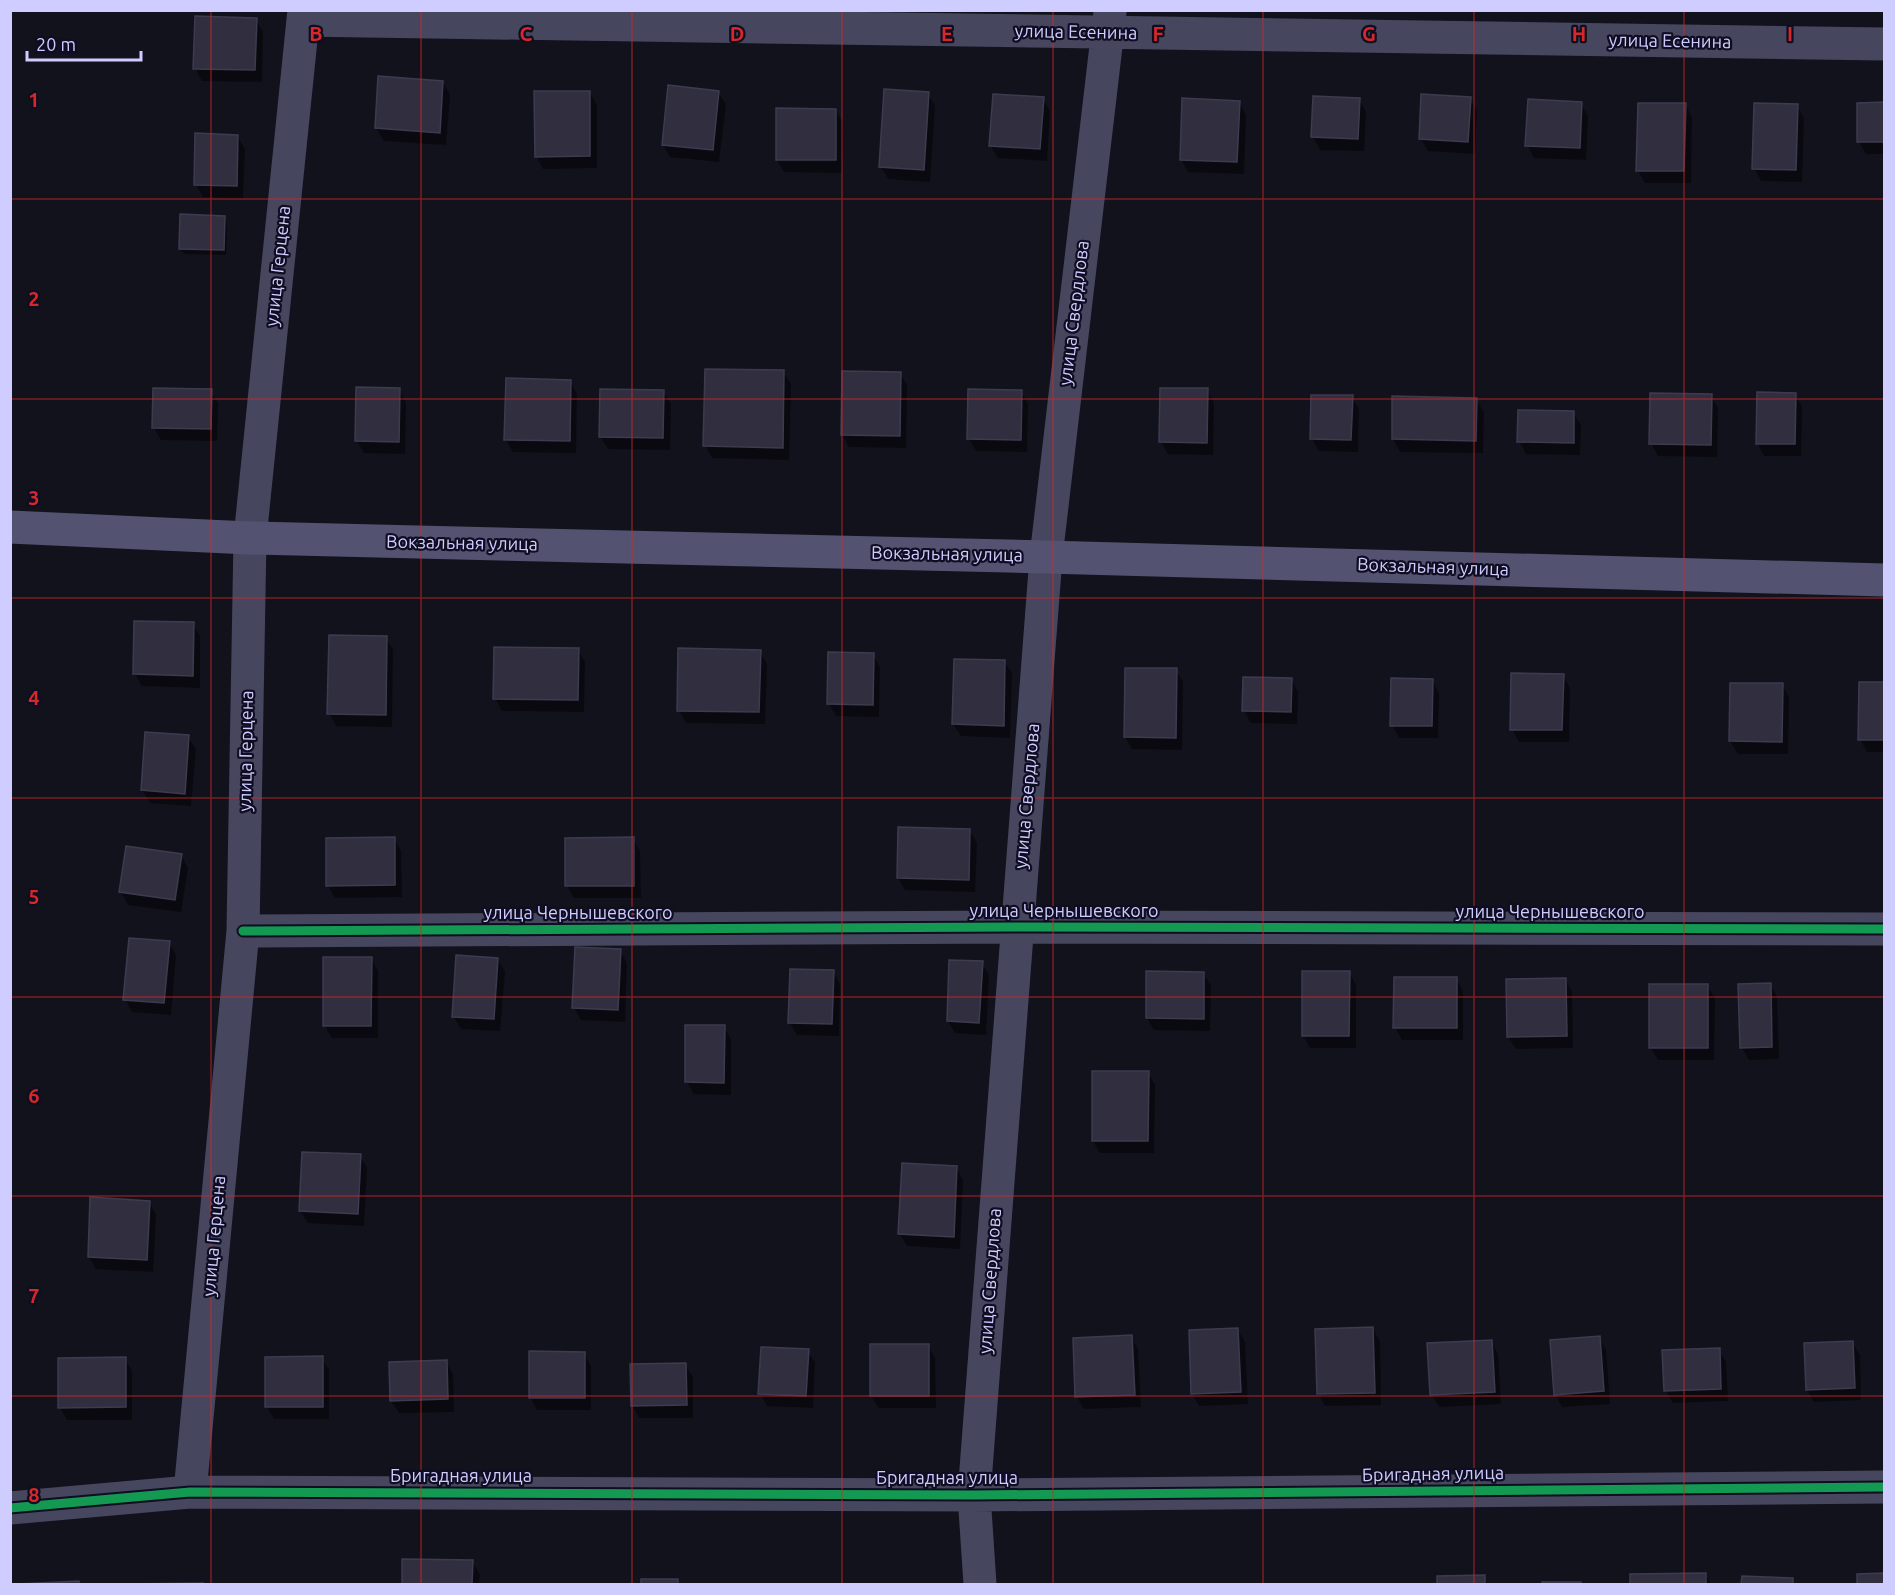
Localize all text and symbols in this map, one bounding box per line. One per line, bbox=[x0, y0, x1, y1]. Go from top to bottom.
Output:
street label: улица Есенина bbox=[1014, 20, 1138, 42]
text: B bbox=[309, 22, 323, 45]
text: C bbox=[520, 22, 533, 45]
text: D bbox=[730, 22, 744, 45]
text: E bbox=[941, 22, 953, 45]
text: F bbox=[1152, 22, 1164, 45]
text: G bbox=[1362, 22, 1376, 45]
text: H bbox=[1572, 22, 1586, 45]
text: I bbox=[1787, 22, 1793, 45]
scale bar bbox=[27, 24, 141, 62]
street label: улица Есенина bbox=[1608, 29, 1732, 51]
text: 20 m bbox=[36, 34, 76, 54]
text: 1 bbox=[28, 88, 40, 111]
street label: улица Герцена bbox=[261, 205, 293, 327]
street label: улица Свердлова bbox=[1054, 239, 1092, 387]
text: 2 bbox=[28, 287, 40, 310]
text: 3 bbox=[28, 486, 40, 509]
street label: Вокзальная улица bbox=[386, 531, 538, 553]
street label: Вокзальная улица bbox=[871, 542, 1023, 564]
street label: Вокзальная улица bbox=[1357, 553, 1509, 579]
text: 4 bbox=[28, 686, 40, 709]
street label: улица Герцена bbox=[234, 690, 256, 812]
street label: улица Свердлова bbox=[1010, 722, 1042, 870]
text: 5 bbox=[28, 885, 40, 908]
street label: улица Чернышевского bbox=[970, 900, 1158, 920]
street label: улица Чернышевского bbox=[1456, 901, 1644, 921]
street label: улица Чернышевского bbox=[484, 902, 672, 922]
text: 6 bbox=[28, 1084, 40, 1107]
street label: улица Герцена bbox=[198, 1175, 228, 1297]
street label: улица Свердлова bbox=[974, 1207, 1004, 1354]
text: 7 bbox=[28, 1284, 40, 1307]
street label: Бригадная улица bbox=[1362, 1462, 1504, 1484]
street label: Бригадная улица bbox=[390, 1465, 532, 1485]
street label: Бригадная улица bbox=[876, 1467, 1018, 1487]
text: 8 bbox=[28, 1483, 40, 1506]

